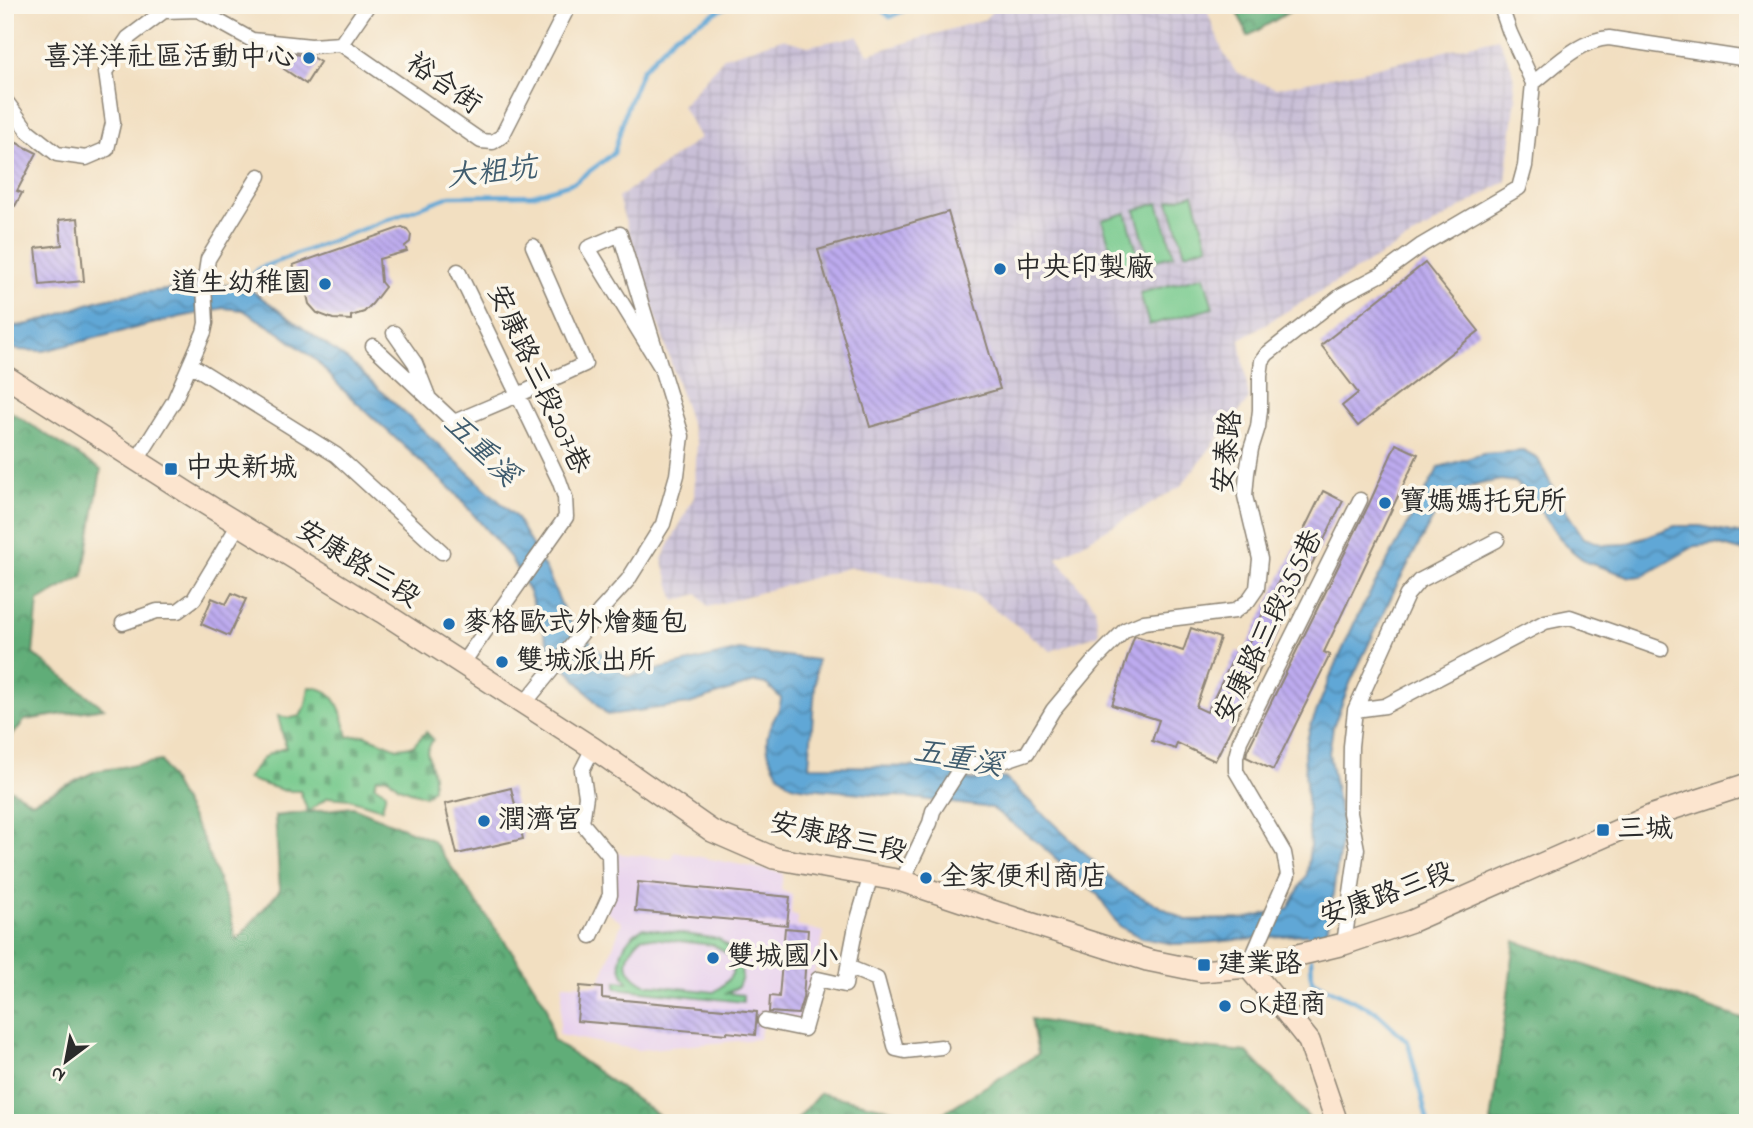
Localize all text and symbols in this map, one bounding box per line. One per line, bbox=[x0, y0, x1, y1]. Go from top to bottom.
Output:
place label: 喜洋洋社區活動中心 bbox=[43, 38, 295, 79]
street label: 裕合街 bbox=[397, 44, 489, 126]
marker: 喜洋洋社區活動中心 bbox=[301, 50, 317, 66]
water label: 大粗坑 bbox=[445, 147, 542, 201]
place label: 中央印製廠 bbox=[1014, 249, 1154, 290]
marker: 中央印製廠 bbox=[992, 261, 1008, 277]
place label: 道生幼稚園 bbox=[171, 264, 311, 305]
marker: 道生幼稚園 bbox=[317, 276, 333, 292]
street label: 安康路三段207巷 bbox=[475, 278, 599, 483]
water label: 五重溪 bbox=[432, 404, 529, 499]
street label: 安泰路 bbox=[1204, 408, 1254, 496]
place label: 中央新城 bbox=[185, 449, 297, 490]
marker: 中央新城 bbox=[163, 461, 179, 477]
place label: 寶媽媽托兒所 bbox=[1399, 483, 1567, 524]
marker: 寶媽媽托兒所 bbox=[1377, 495, 1393, 511]
street label: 安康路三段 bbox=[287, 511, 427, 619]
street label: 安康路三段355巷 bbox=[1205, 522, 1335, 731]
place label: 麥格歐式外燴麵包 bbox=[463, 604, 687, 645]
marker: 麥格歐式外燴麵包 bbox=[441, 616, 457, 632]
place label: 雙城派出所 bbox=[516, 642, 656, 683]
marker: 雙城派出所 bbox=[494, 654, 510, 670]
water label: 五重溪 bbox=[910, 731, 1008, 790]
place label: 潤濟宮 bbox=[498, 801, 582, 842]
street label: 安康路三段 bbox=[765, 803, 911, 875]
place label: 三城 bbox=[1617, 810, 1673, 851]
marker: 潤濟宮 bbox=[476, 813, 492, 829]
marker: 三城 bbox=[1595, 822, 1611, 838]
street label: 安康路三段 bbox=[1314, 853, 1460, 939]
place label: 全家便利商店 bbox=[940, 858, 1108, 899]
marker: 全家便利商店 bbox=[918, 870, 934, 886]
place label: 雙城國小 bbox=[727, 938, 839, 979]
place label: 建業路 bbox=[1218, 945, 1302, 986]
marker: 雙城國小 bbox=[705, 950, 721, 966]
marker: 建業路 bbox=[1196, 957, 1212, 973]
place label: OK超商 bbox=[1239, 986, 1327, 1027]
marker: OK超商 bbox=[1217, 998, 1233, 1014]
north arrow bbox=[32, 1026, 102, 1096]
text: N bbox=[46, 1058, 71, 1088]

